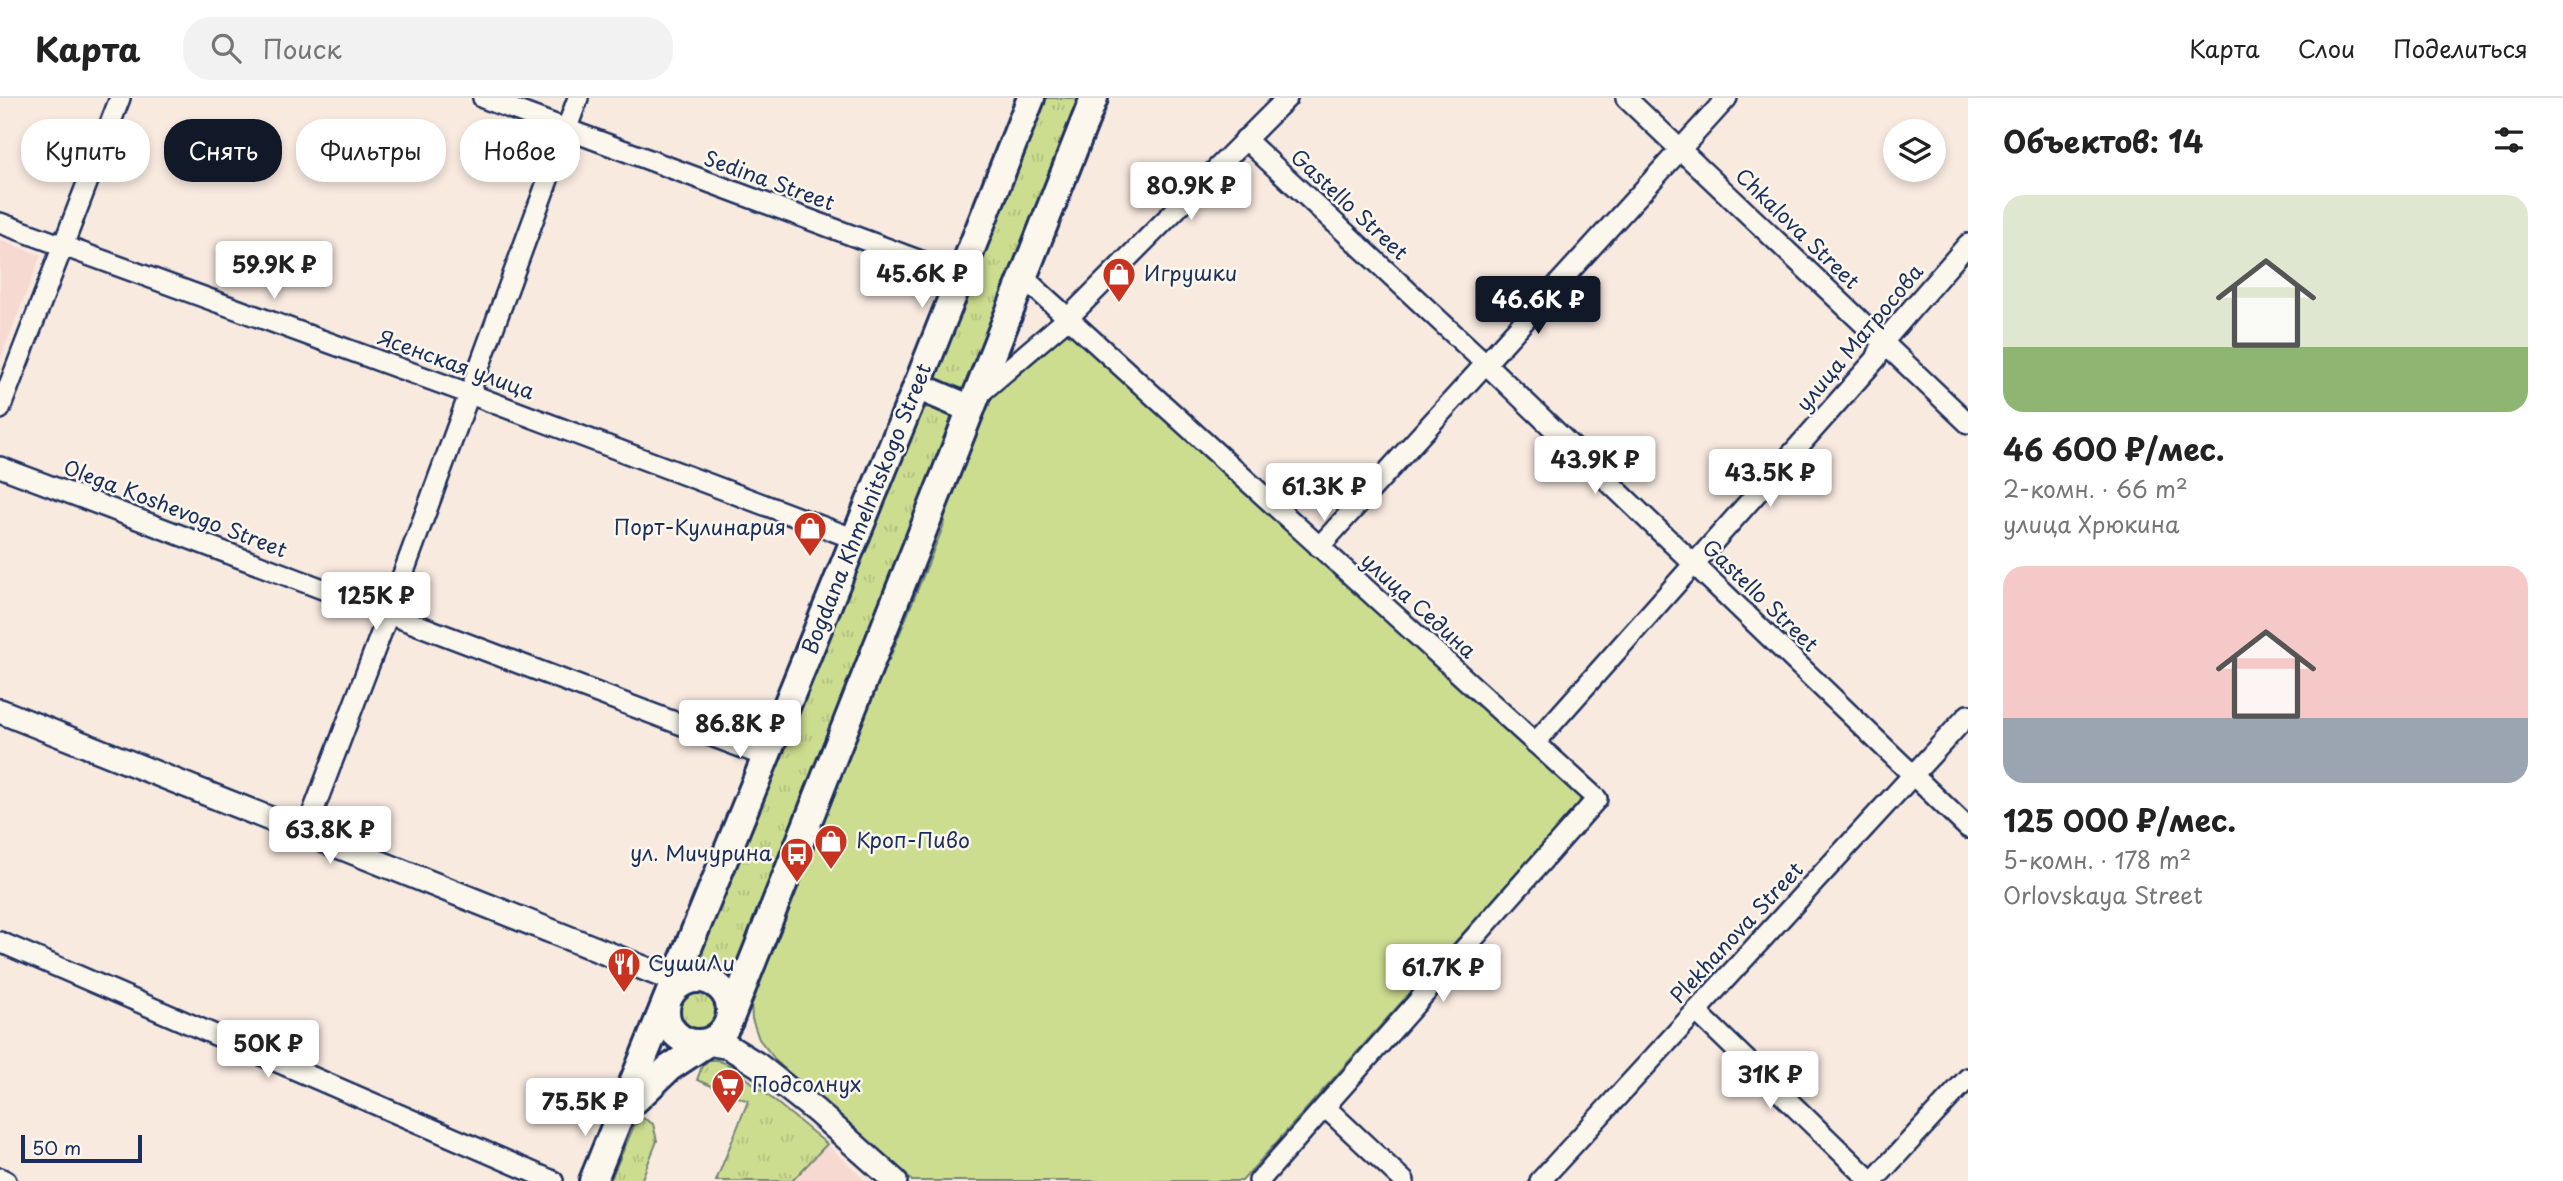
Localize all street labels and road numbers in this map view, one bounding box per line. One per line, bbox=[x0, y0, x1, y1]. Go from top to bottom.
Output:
street label: Gastello Street bbox=[1284, 140, 1416, 267]
street label: Sedina Street bbox=[700, 141, 840, 218]
street label: Chkalova Street bbox=[1729, 160, 1868, 296]
street label: улица Матросова bbox=[1787, 256, 1930, 417]
street label: Ясенская улица bbox=[374, 320, 540, 407]
street label: Bogdana Khmelnitskogo Street bbox=[792, 358, 938, 659]
street label: Olega Koshevogo Street bbox=[59, 450, 292, 565]
street label: Gastello Street bbox=[1696, 531, 1827, 658]
street label: улица Седина bbox=[1354, 544, 1485, 666]
street label: Plekhanova Street bbox=[1661, 854, 1810, 1010]

